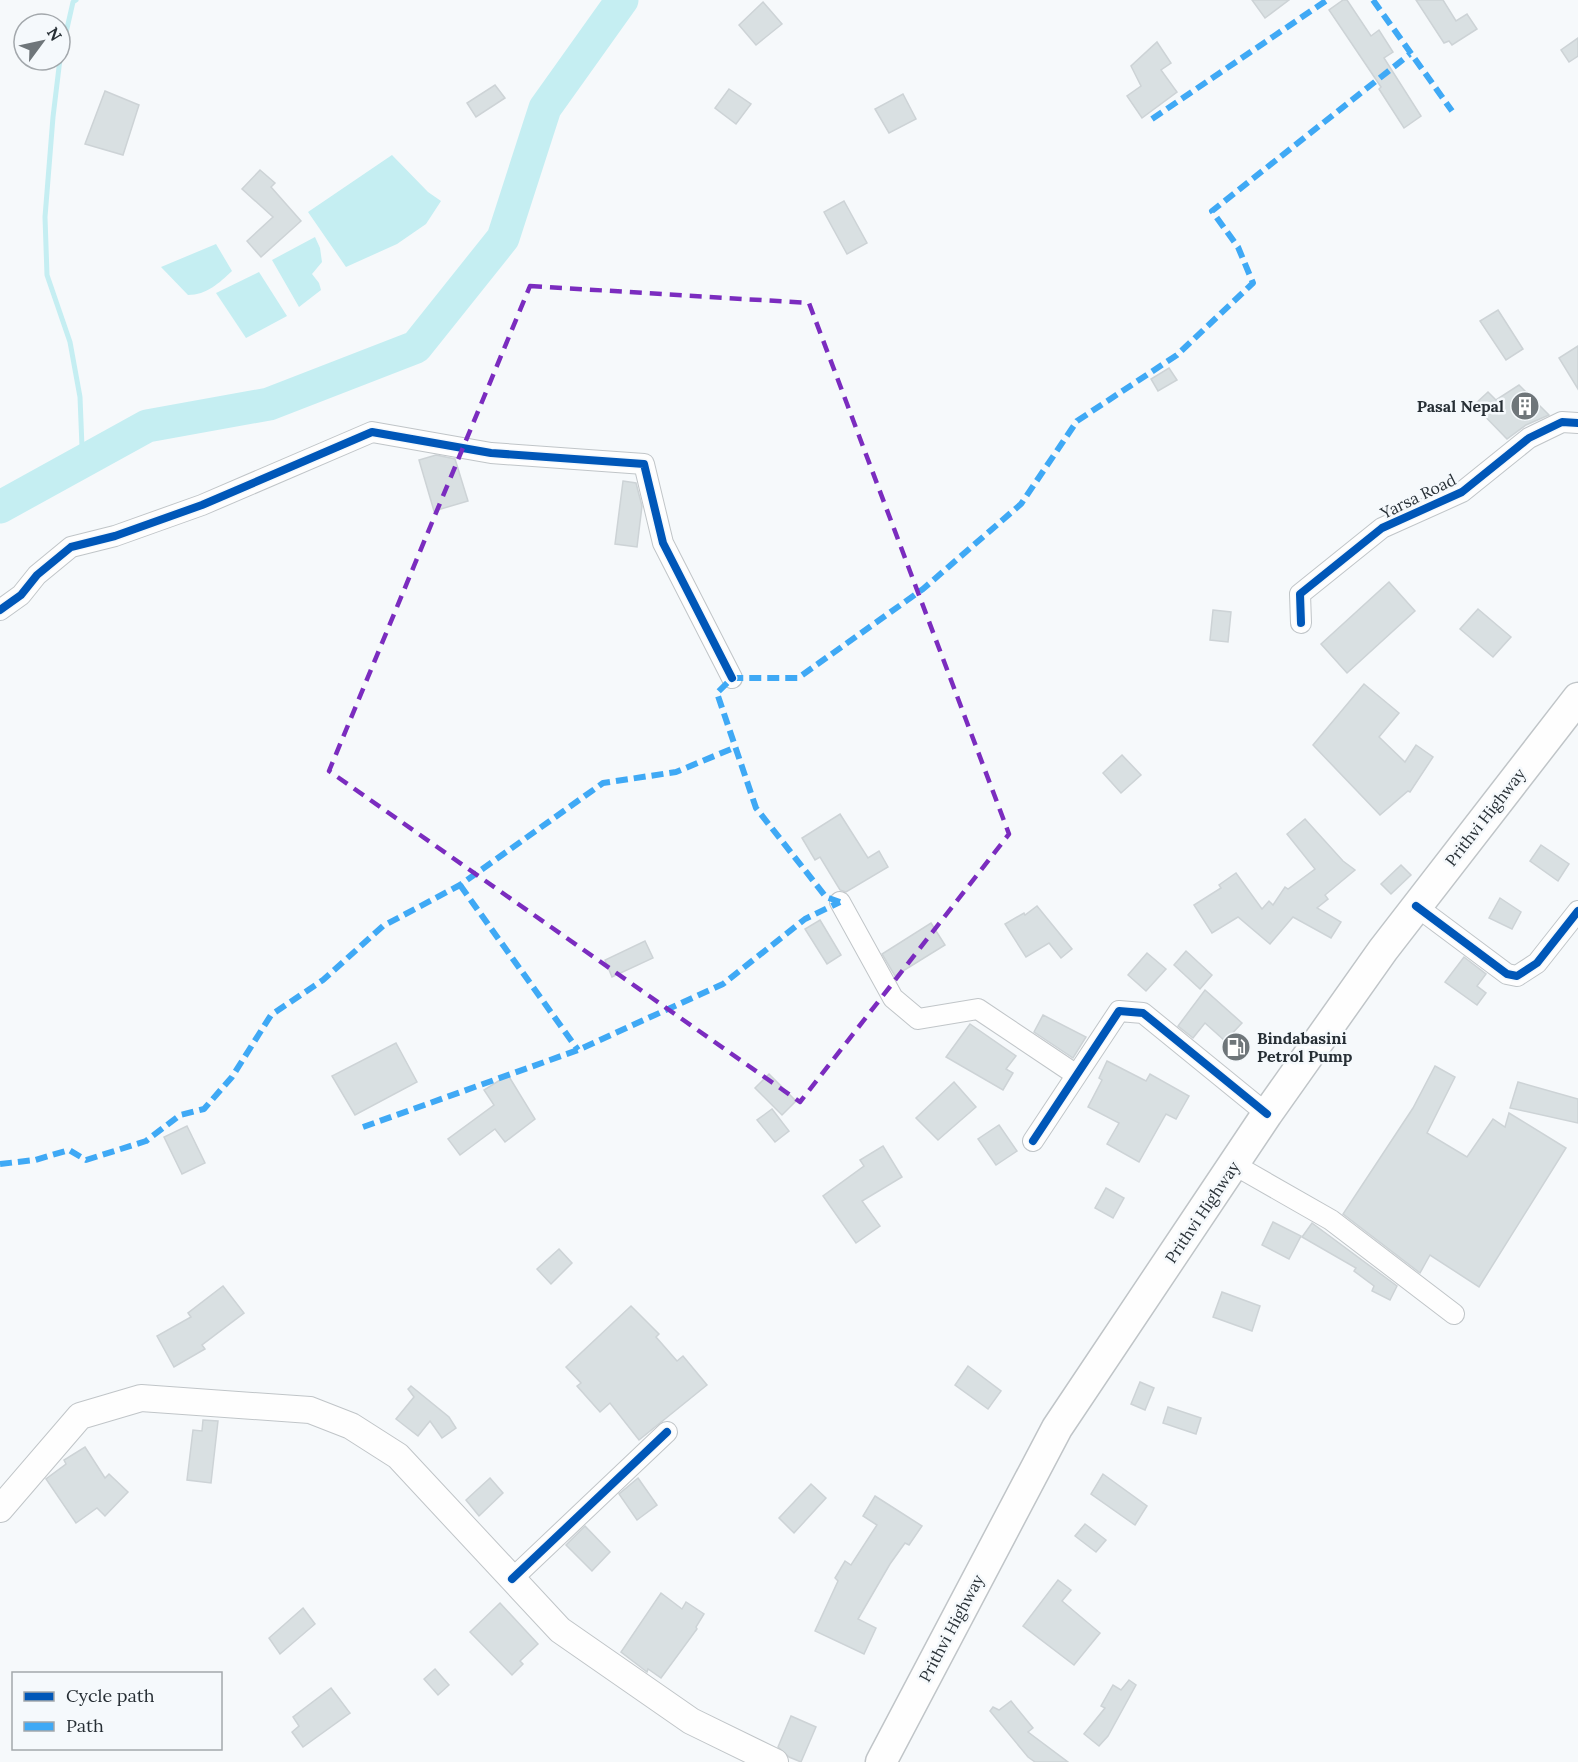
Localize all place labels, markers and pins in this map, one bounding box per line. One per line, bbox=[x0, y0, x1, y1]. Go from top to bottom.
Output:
building icon: Pasal Nepal bbox=[1509, 390, 1541, 422]
place label: Pasal Nepal bbox=[1417, 396, 1504, 416]
place label: Bindabasini Petrol Pump bbox=[1257, 1028, 1353, 1066]
fuel station icon: Bindabasini Petrol Pump bbox=[1220, 1031, 1252, 1063]

